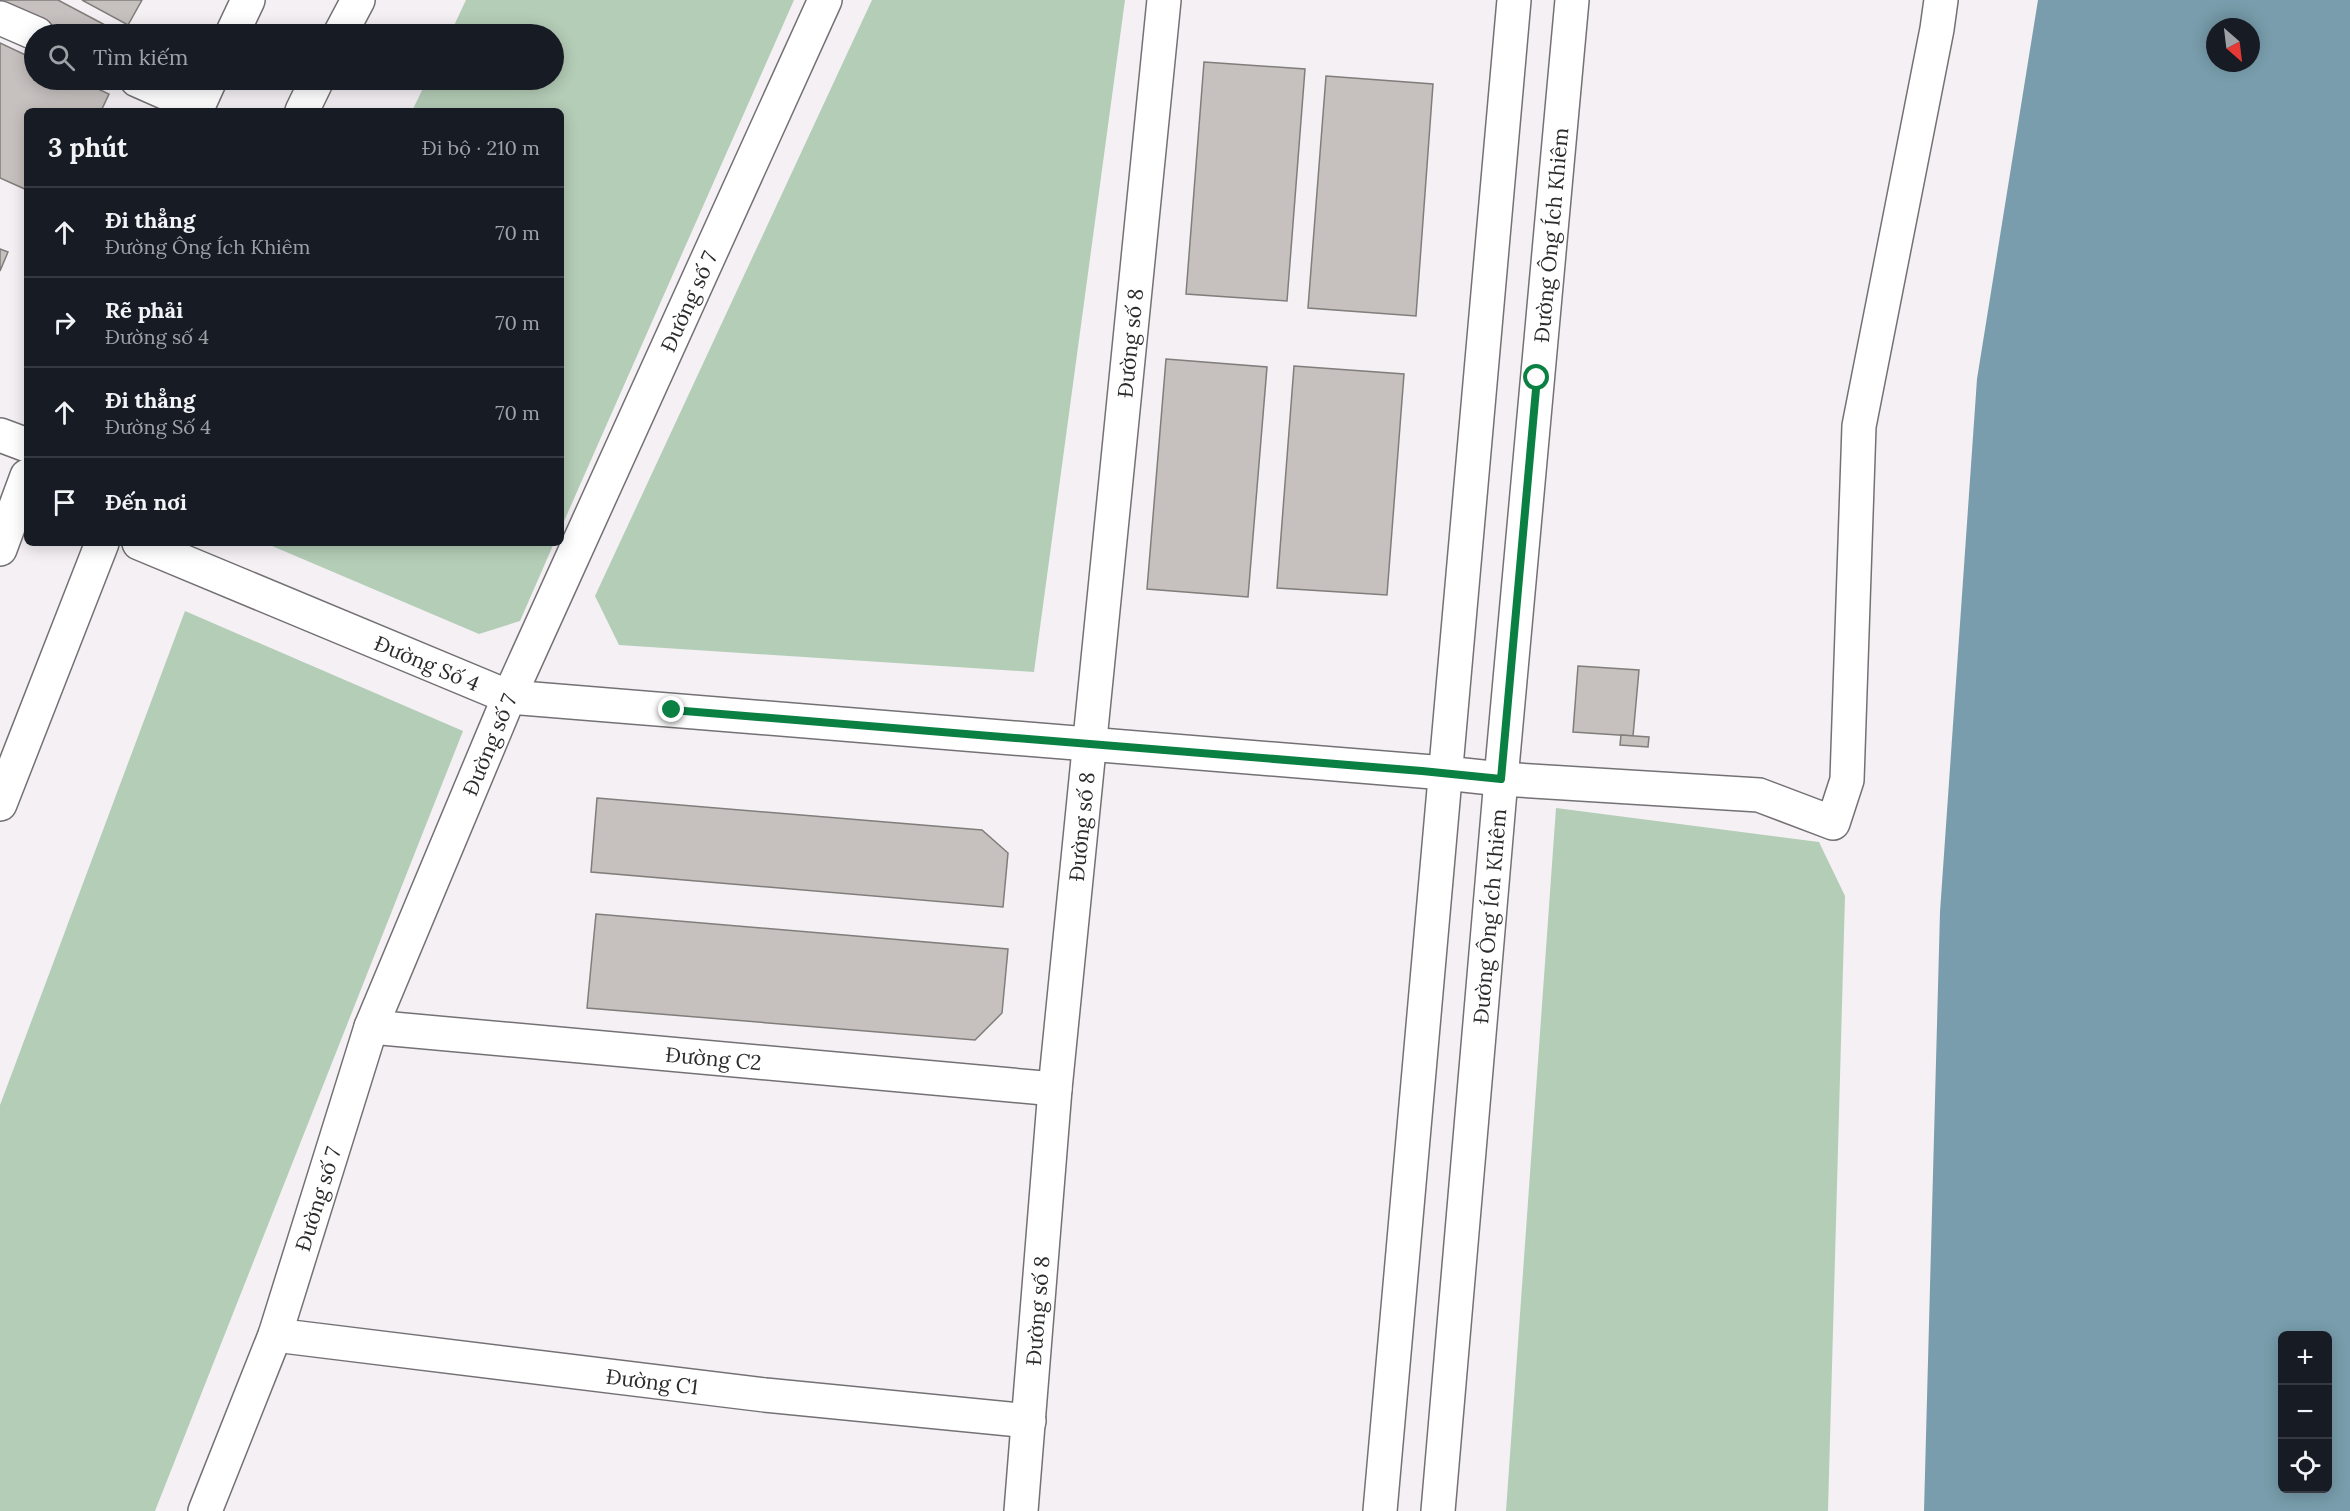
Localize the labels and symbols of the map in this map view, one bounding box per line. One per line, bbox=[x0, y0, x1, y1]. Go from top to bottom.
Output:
north arrow bbox=[2206, 18, 2260, 72]
street label: Đường Ông Ích Khiêm bbox=[1527, 126, 1574, 344]
street label: Đường số 7 bbox=[654, 247, 723, 356]
street label: Đường số 8 bbox=[1111, 287, 1149, 399]
route start bbox=[1523, 364, 1549, 390]
street label: Đường Số 4 bbox=[370, 629, 484, 697]
street label: Đường số 7 bbox=[456, 690, 522, 800]
route end bbox=[658, 696, 684, 722]
street label: Đường số 8 bbox=[1062, 771, 1100, 883]
street label: Đường Ông Ích Khiêm bbox=[1466, 807, 1512, 1025]
street label: Đường C2 bbox=[664, 1040, 763, 1076]
street label: Đường số 7 bbox=[289, 1143, 346, 1254]
street label: Đường số 8 bbox=[1019, 1255, 1055, 1366]
street label: Đường C1 bbox=[605, 1362, 700, 1400]

